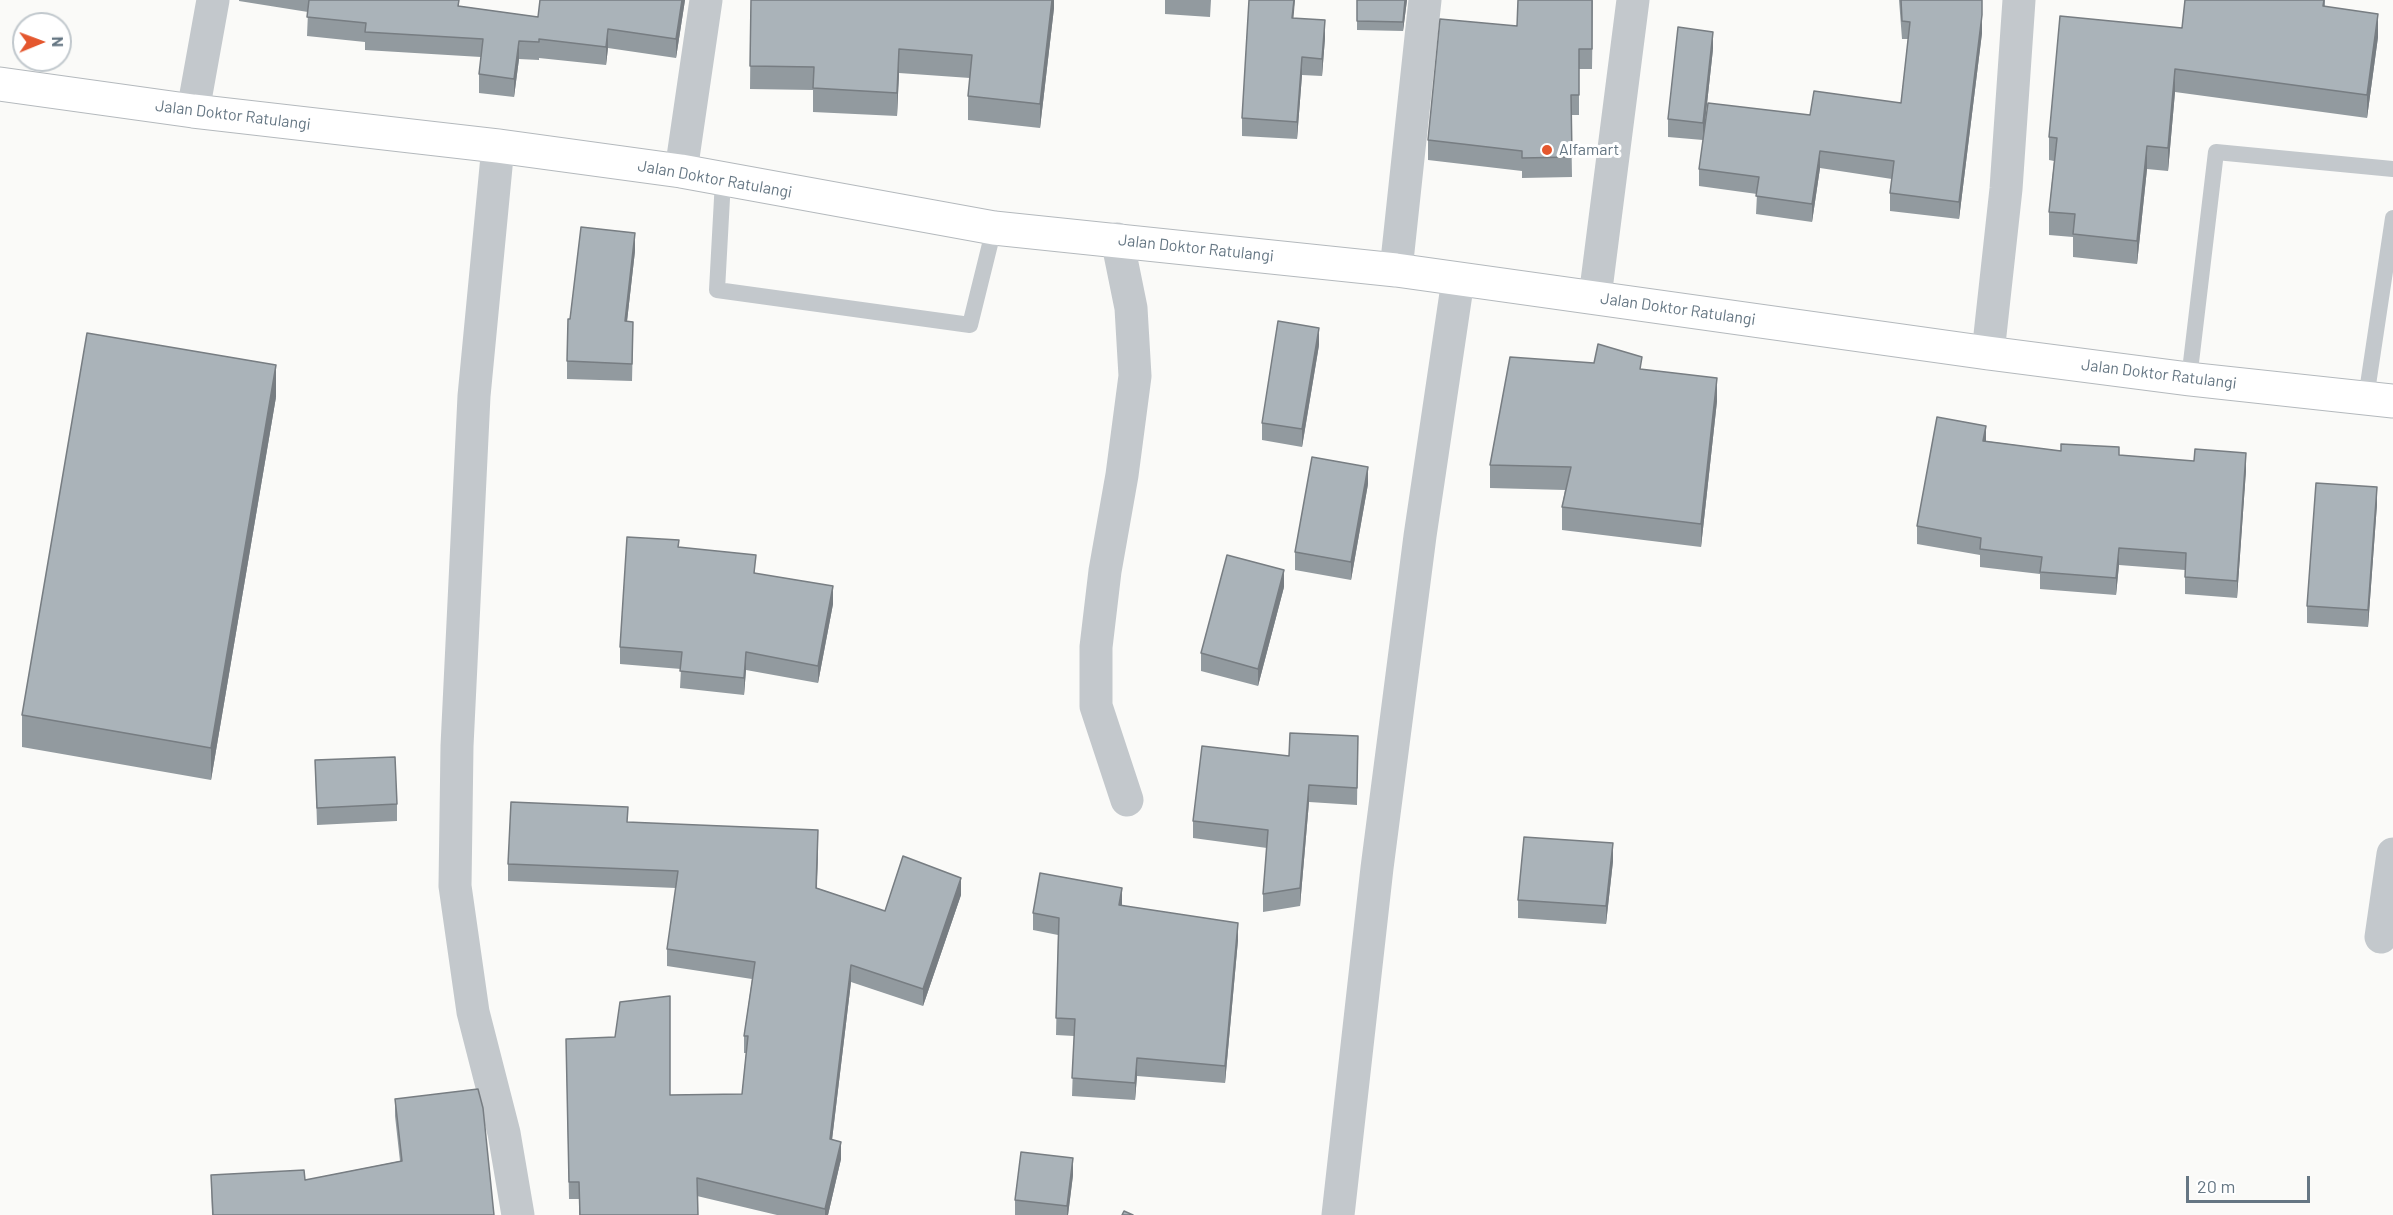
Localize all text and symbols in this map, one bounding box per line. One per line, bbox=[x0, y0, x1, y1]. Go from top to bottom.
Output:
north arrow bbox=[12, 12, 72, 72]
text: N bbox=[49, 36, 68, 47]
street label: Jalan Doktor Ratulangi bbox=[154, 96, 312, 134]
place label: Alfamart bbox=[1559, 140, 1619, 160]
marker: Alfamart bbox=[1540, 143, 1554, 157]
street label: Jalan Doktor Ratulangi bbox=[636, 156, 794, 202]
street label: Jalan Doktor Ratulangi bbox=[1117, 230, 1275, 266]
street label: Jalan Doktor Ratulangi bbox=[1599, 289, 1757, 329]
street label: Jalan Doktor Ratulangi bbox=[2080, 355, 2238, 393]
scale bar bbox=[2189, 1164, 2314, 1202]
text: 20 m bbox=[2197, 1175, 2235, 1197]

